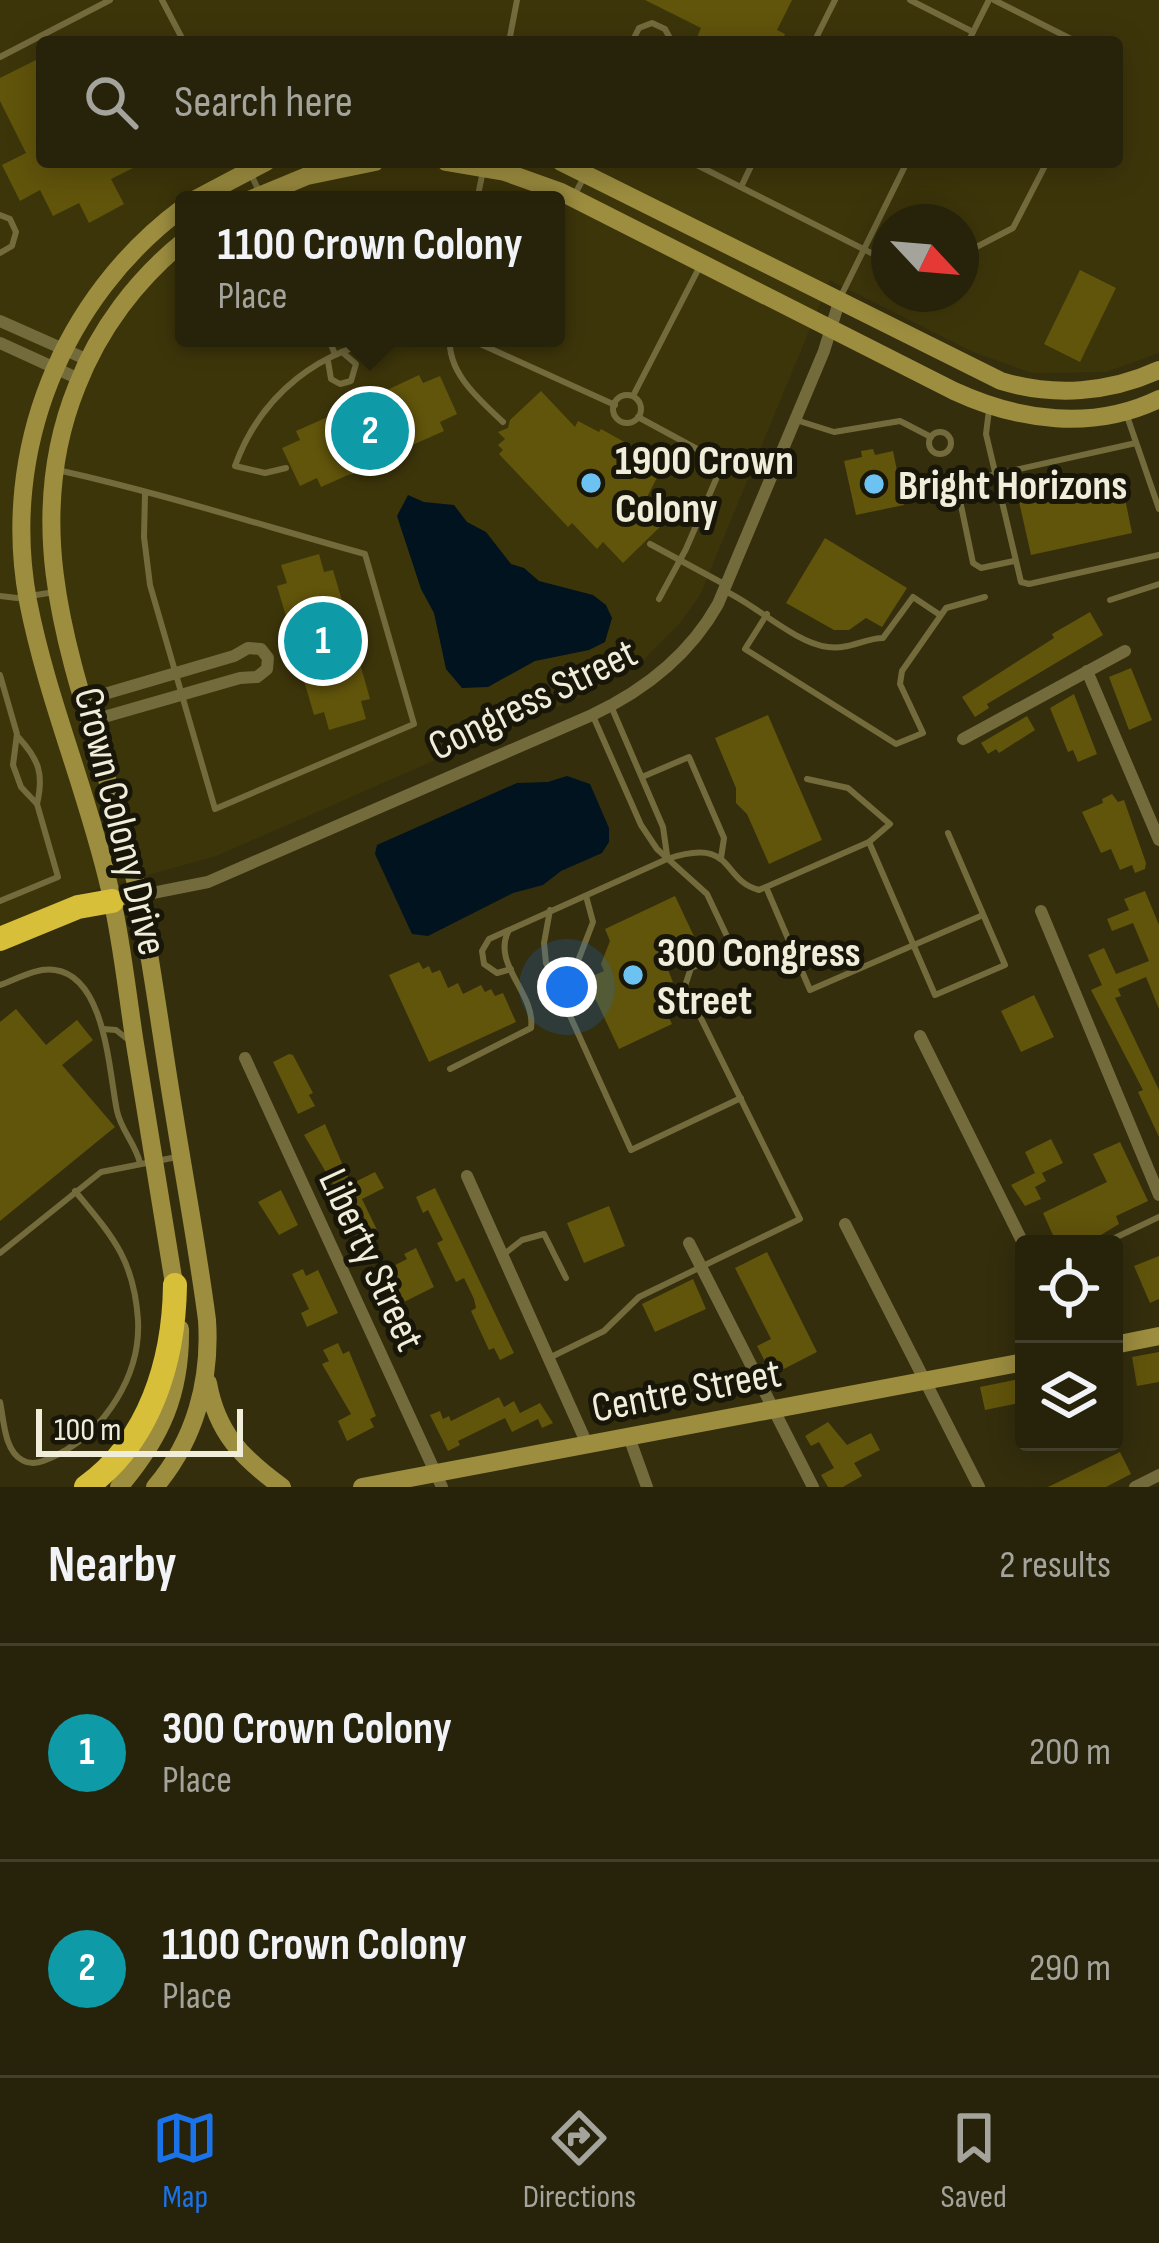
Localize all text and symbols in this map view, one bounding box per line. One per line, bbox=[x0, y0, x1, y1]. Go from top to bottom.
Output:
search box bbox=[36, 36, 1123, 168]
icon: search bbox=[78, 69, 144, 135]
text: Search here bbox=[174, 75, 353, 130]
popup bbox=[175, 191, 565, 347]
north arrow bbox=[871, 204, 979, 312]
text: 1100 Crown Colony bbox=[218, 218, 522, 273]
text: Place bbox=[218, 273, 287, 320]
pin: 2 bbox=[331, 386, 409, 476]
place label: 1900 Crown Colony bbox=[615, 436, 794, 535]
place label: Bright Horizons bbox=[898, 461, 1127, 512]
marker: 1900 Crown Colony bbox=[578, 470, 604, 496]
marker: Bright Horizons bbox=[861, 471, 887, 497]
pin: 1 bbox=[284, 596, 362, 686]
street label: Congress Street bbox=[421, 628, 646, 773]
street label: Crown Colony Drive bbox=[62, 683, 177, 961]
place label: 300 Congress Street bbox=[657, 928, 861, 1027]
your location bbox=[537, 957, 597, 1017]
marker: 300 Congress Street bbox=[620, 962, 646, 988]
street label: Liberty Street bbox=[306, 1161, 435, 1359]
map controls bbox=[1015, 1235, 1123, 1451]
button: locate bbox=[1015, 1235, 1123, 1343]
button: layers bbox=[1015, 1343, 1123, 1451]
street label: Centre Street bbox=[588, 1348, 785, 1435]
scale bar bbox=[36, 1403, 243, 1456]
text: 100 m bbox=[54, 1410, 121, 1450]
text: Nearby bbox=[48, 1535, 177, 1596]
text: 2 results bbox=[999, 1542, 1111, 1589]
text: 300 Crown Colony bbox=[162, 1702, 452, 1757]
text: 1 bbox=[79, 1729, 95, 1776]
text: 200 m bbox=[1029, 1729, 1111, 1776]
text: Place bbox=[162, 1757, 232, 1804]
text: 1100 Crown Colony bbox=[162, 1918, 467, 1973]
text: 2 bbox=[78, 1945, 96, 1992]
text: 290 m bbox=[1029, 1945, 1111, 1992]
text: Place bbox=[162, 1973, 232, 2020]
tab: Map bbox=[152, 2105, 218, 2217]
tab: Directions bbox=[523, 2105, 636, 2217]
tab: Saved bbox=[941, 2105, 1007, 2217]

